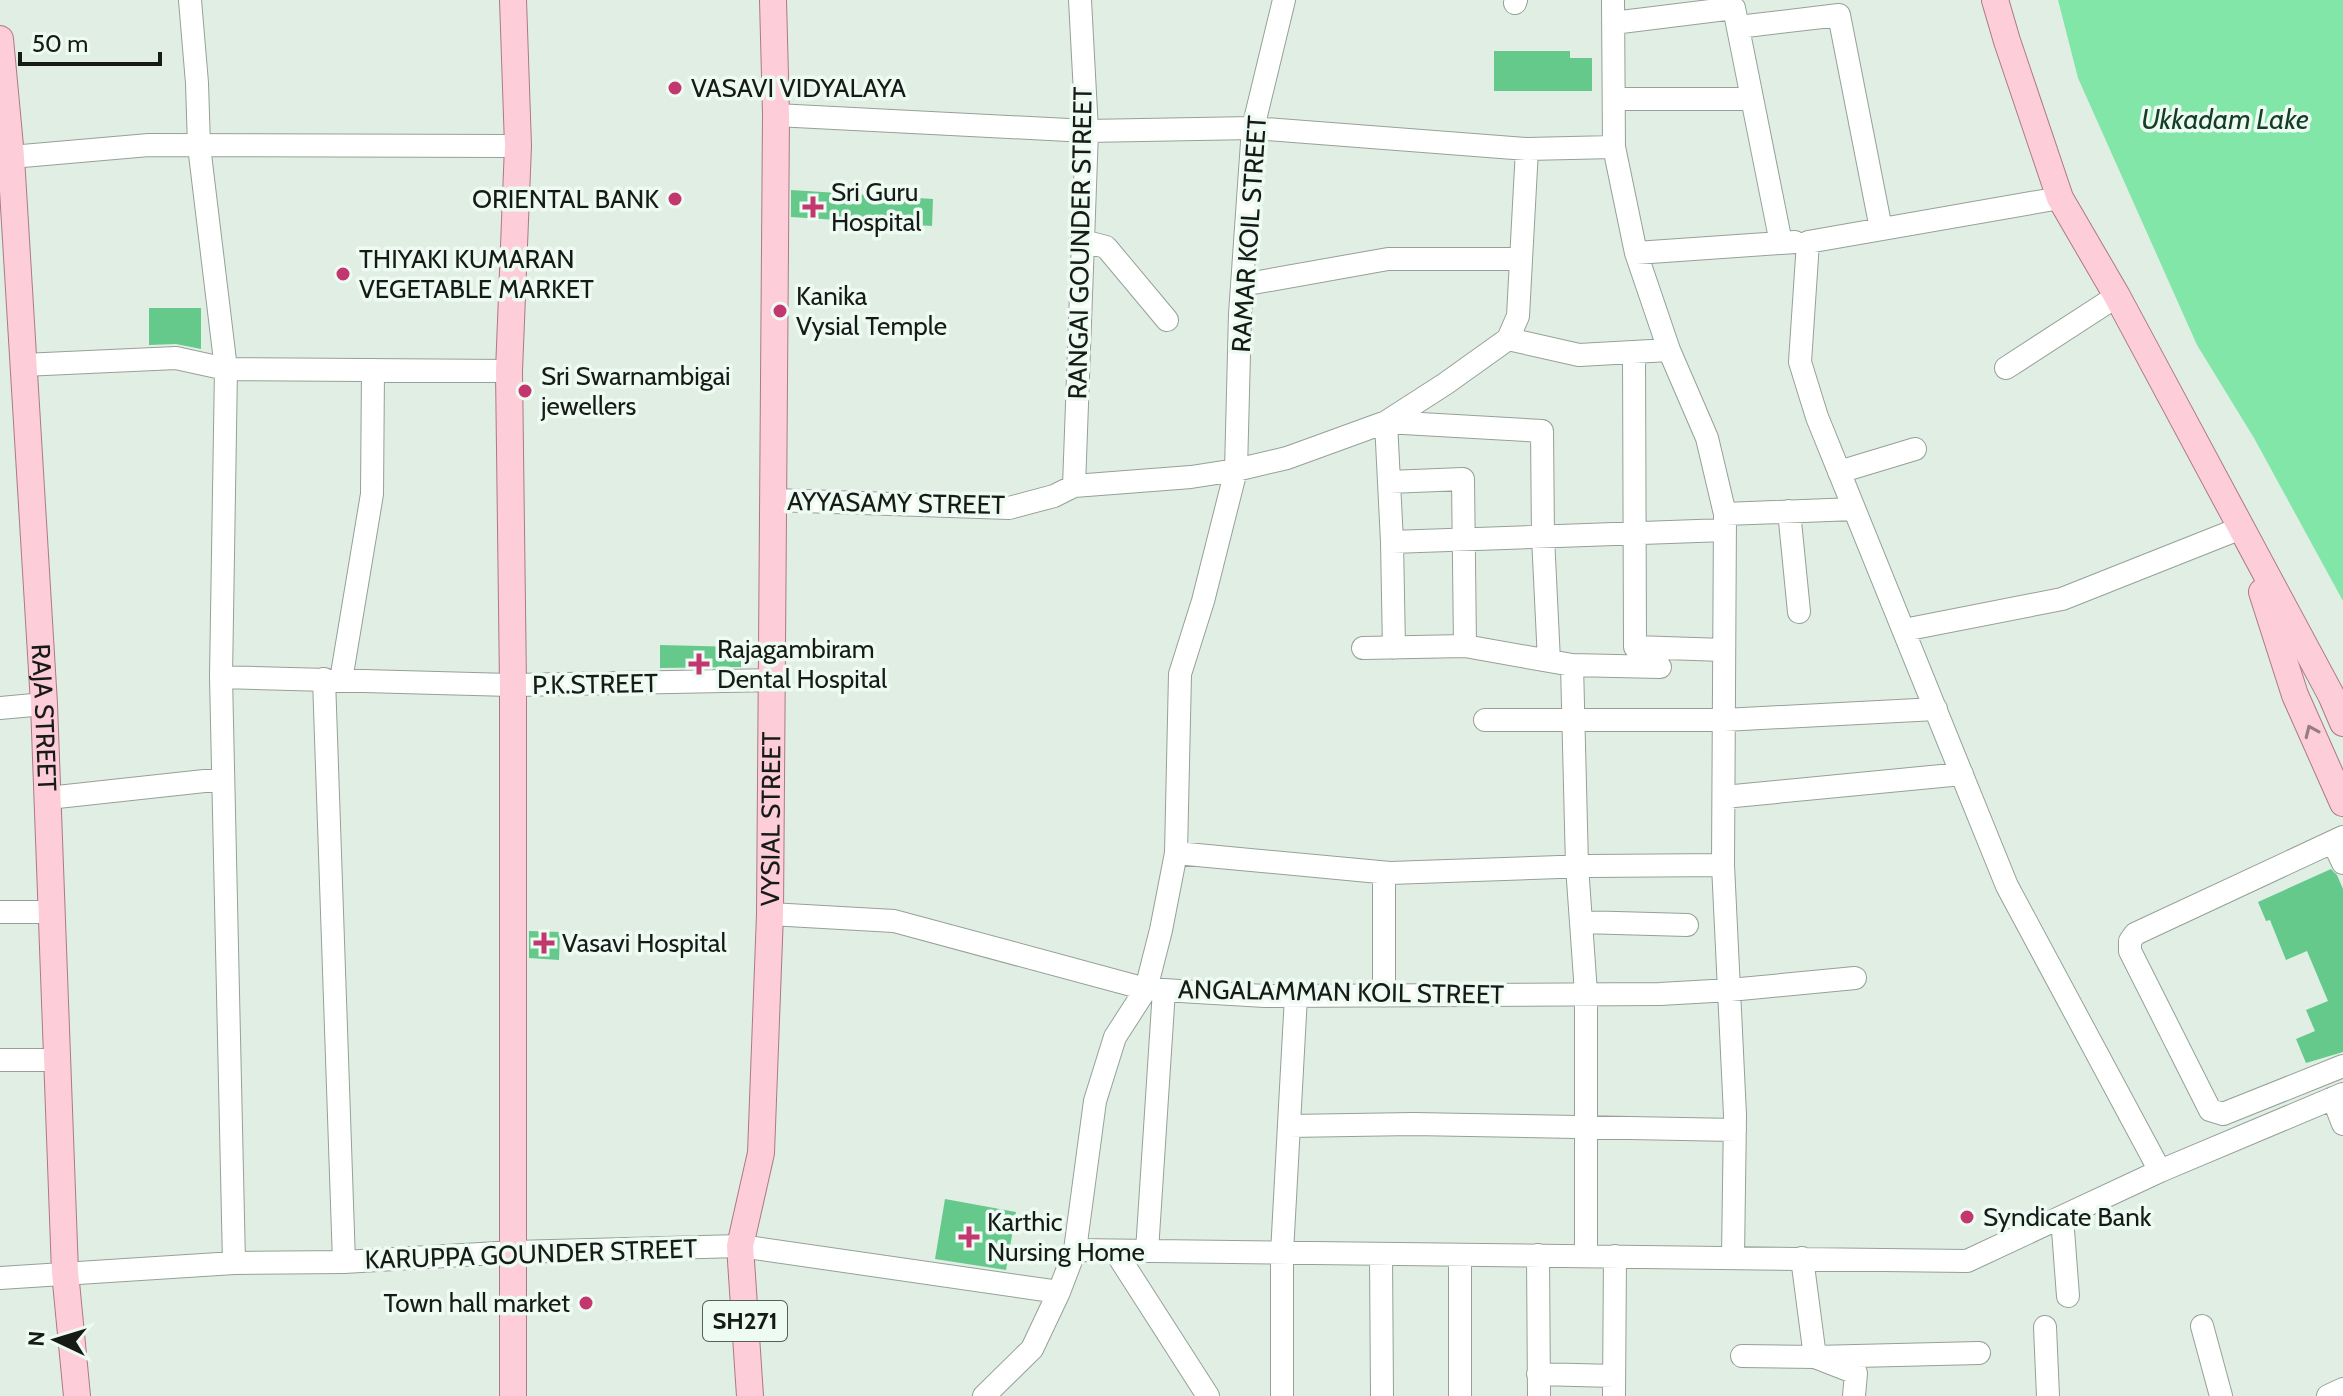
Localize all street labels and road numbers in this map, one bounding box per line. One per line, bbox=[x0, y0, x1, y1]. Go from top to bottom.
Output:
street label: RANGAI GOUNDER STREET bbox=[1061, 86, 1099, 400]
street label: RAMAR KOIL STREET bbox=[1225, 114, 1273, 353]
street label: AYYASAMY STREET bbox=[787, 485, 1005, 521]
street label: RAJA STREET bbox=[24, 643, 63, 792]
street label: P.K.STREET bbox=[532, 667, 658, 701]
street label: VYSIAL STREET bbox=[754, 731, 787, 906]
street label: ANGALAMMAN KOIL STREET bbox=[1178, 973, 1504, 1011]
street label: KARUPPA GOUNDER STREET bbox=[364, 1232, 698, 1276]
road number: SH271 bbox=[703, 1301, 787, 1341]

